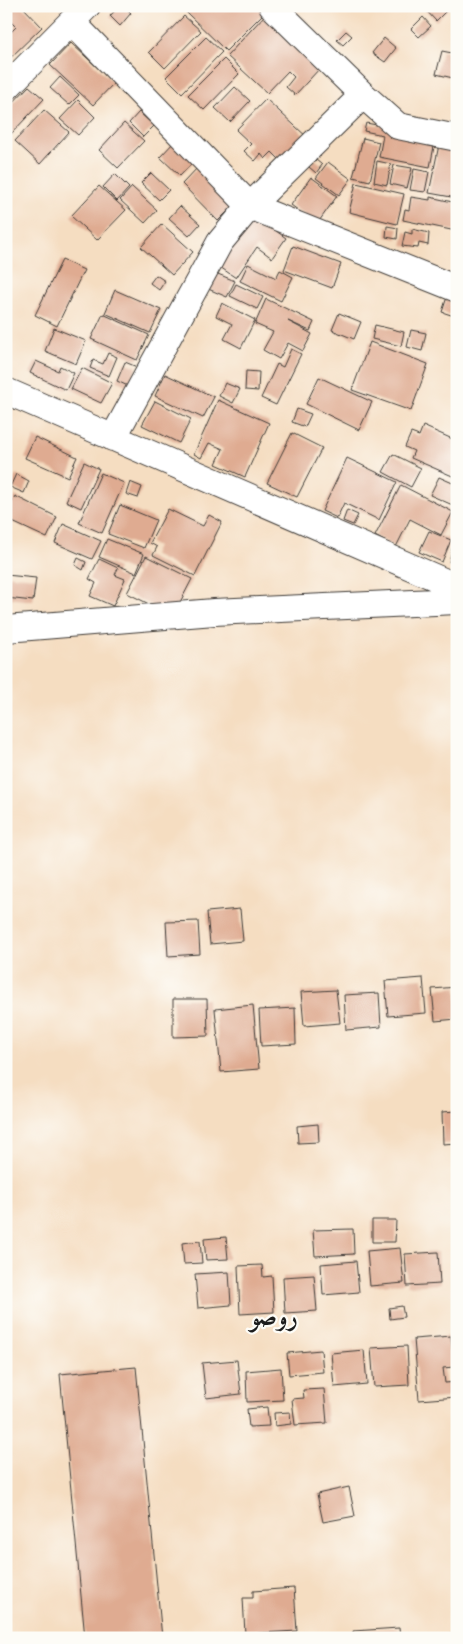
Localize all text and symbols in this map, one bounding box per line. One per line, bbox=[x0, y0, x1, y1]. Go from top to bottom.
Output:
district label: روصو bbox=[247, 1296, 298, 1335]

